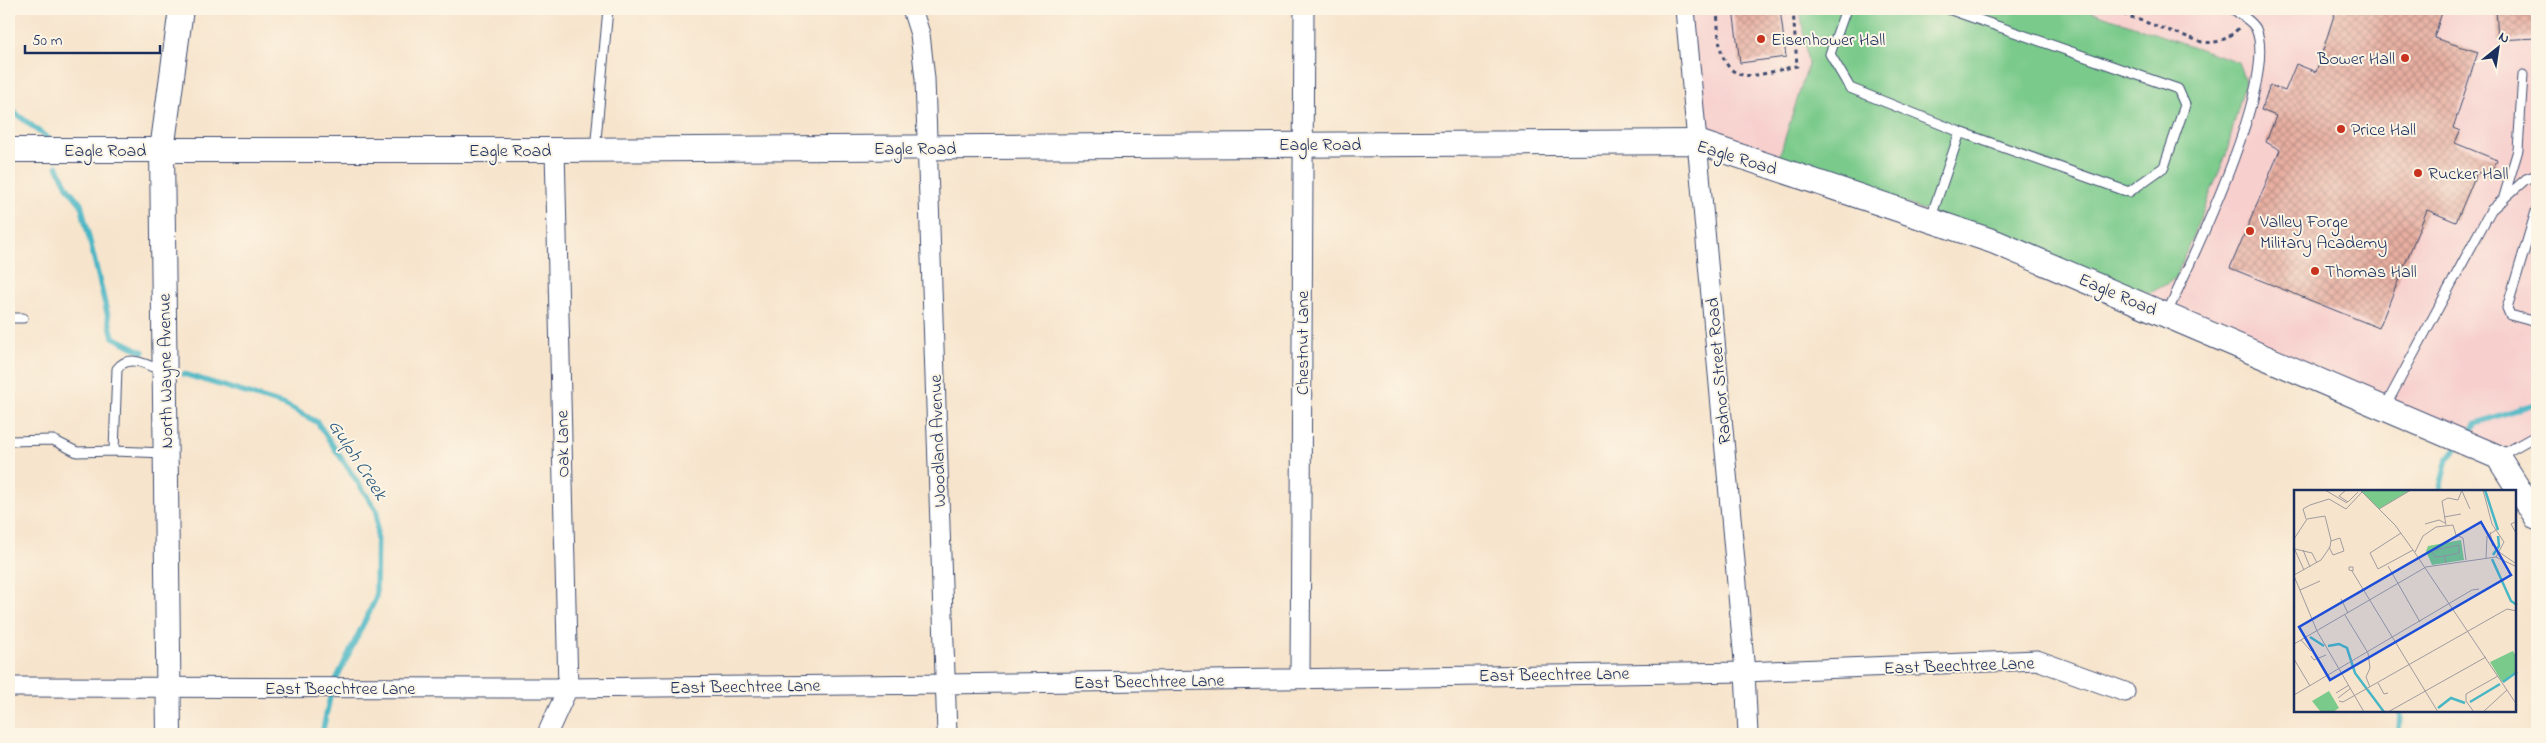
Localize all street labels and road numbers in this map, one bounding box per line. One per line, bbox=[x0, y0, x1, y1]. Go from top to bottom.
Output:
street label: Eagle Road bbox=[1279, 133, 1361, 160]
street label: Eagle Road bbox=[1693, 134, 1780, 184]
street label: Eagle Road bbox=[874, 137, 956, 164]
street label: Eagle Road bbox=[64, 139, 146, 166]
street label: Eagle Road bbox=[469, 139, 551, 166]
street label: Eagle Road bbox=[2074, 268, 2160, 325]
street label: Chestnut Lane bbox=[1291, 290, 1317, 395]
street label: North Wayne Avenue bbox=[153, 292, 181, 449]
street label: Radnor Street Road bbox=[1701, 296, 1739, 445]
street label: Woodland Avenue bbox=[924, 373, 954, 508]
street label: Oak Lane bbox=[550, 409, 578, 478]
street label: East Beechtree Lane bbox=[1883, 651, 2036, 683]
street label: East Beechtree Lane bbox=[1478, 662, 1631, 690]
street label: East Beechtree Lane bbox=[1073, 669, 1226, 697]
street label: East Beechtree Lane bbox=[669, 674, 822, 702]
street label: East Beechtree Lane bbox=[265, 677, 416, 703]

